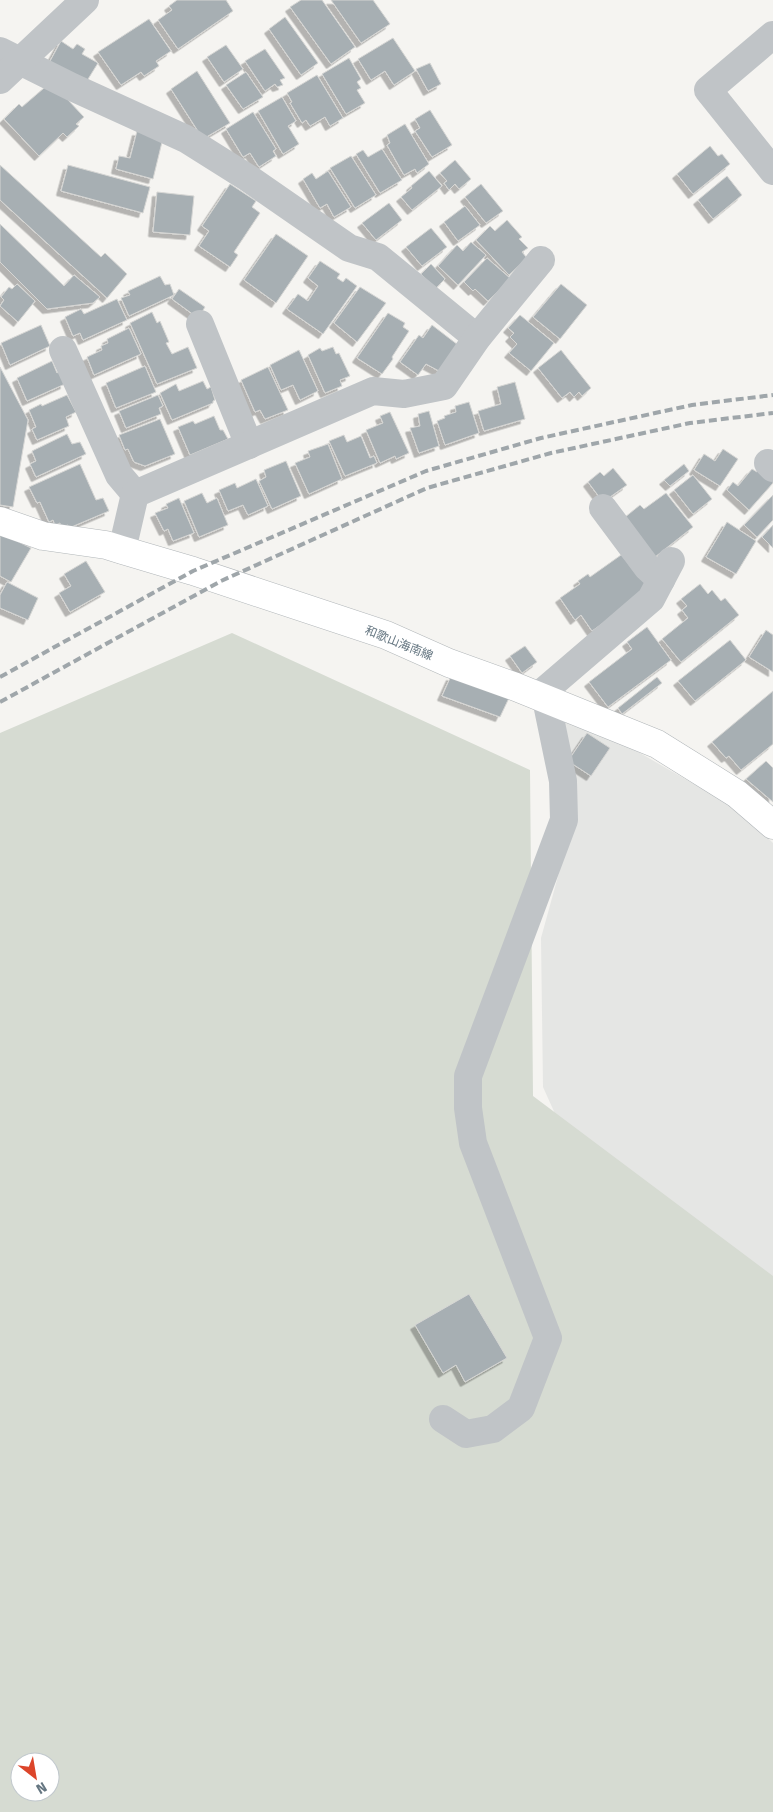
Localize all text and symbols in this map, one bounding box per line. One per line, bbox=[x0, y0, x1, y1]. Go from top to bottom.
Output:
street label: 和歌山海南線 bbox=[363, 623, 435, 663]
north arrow bbox=[10, 1752, 60, 1802]
text: N bbox=[33, 1778, 50, 1797]

